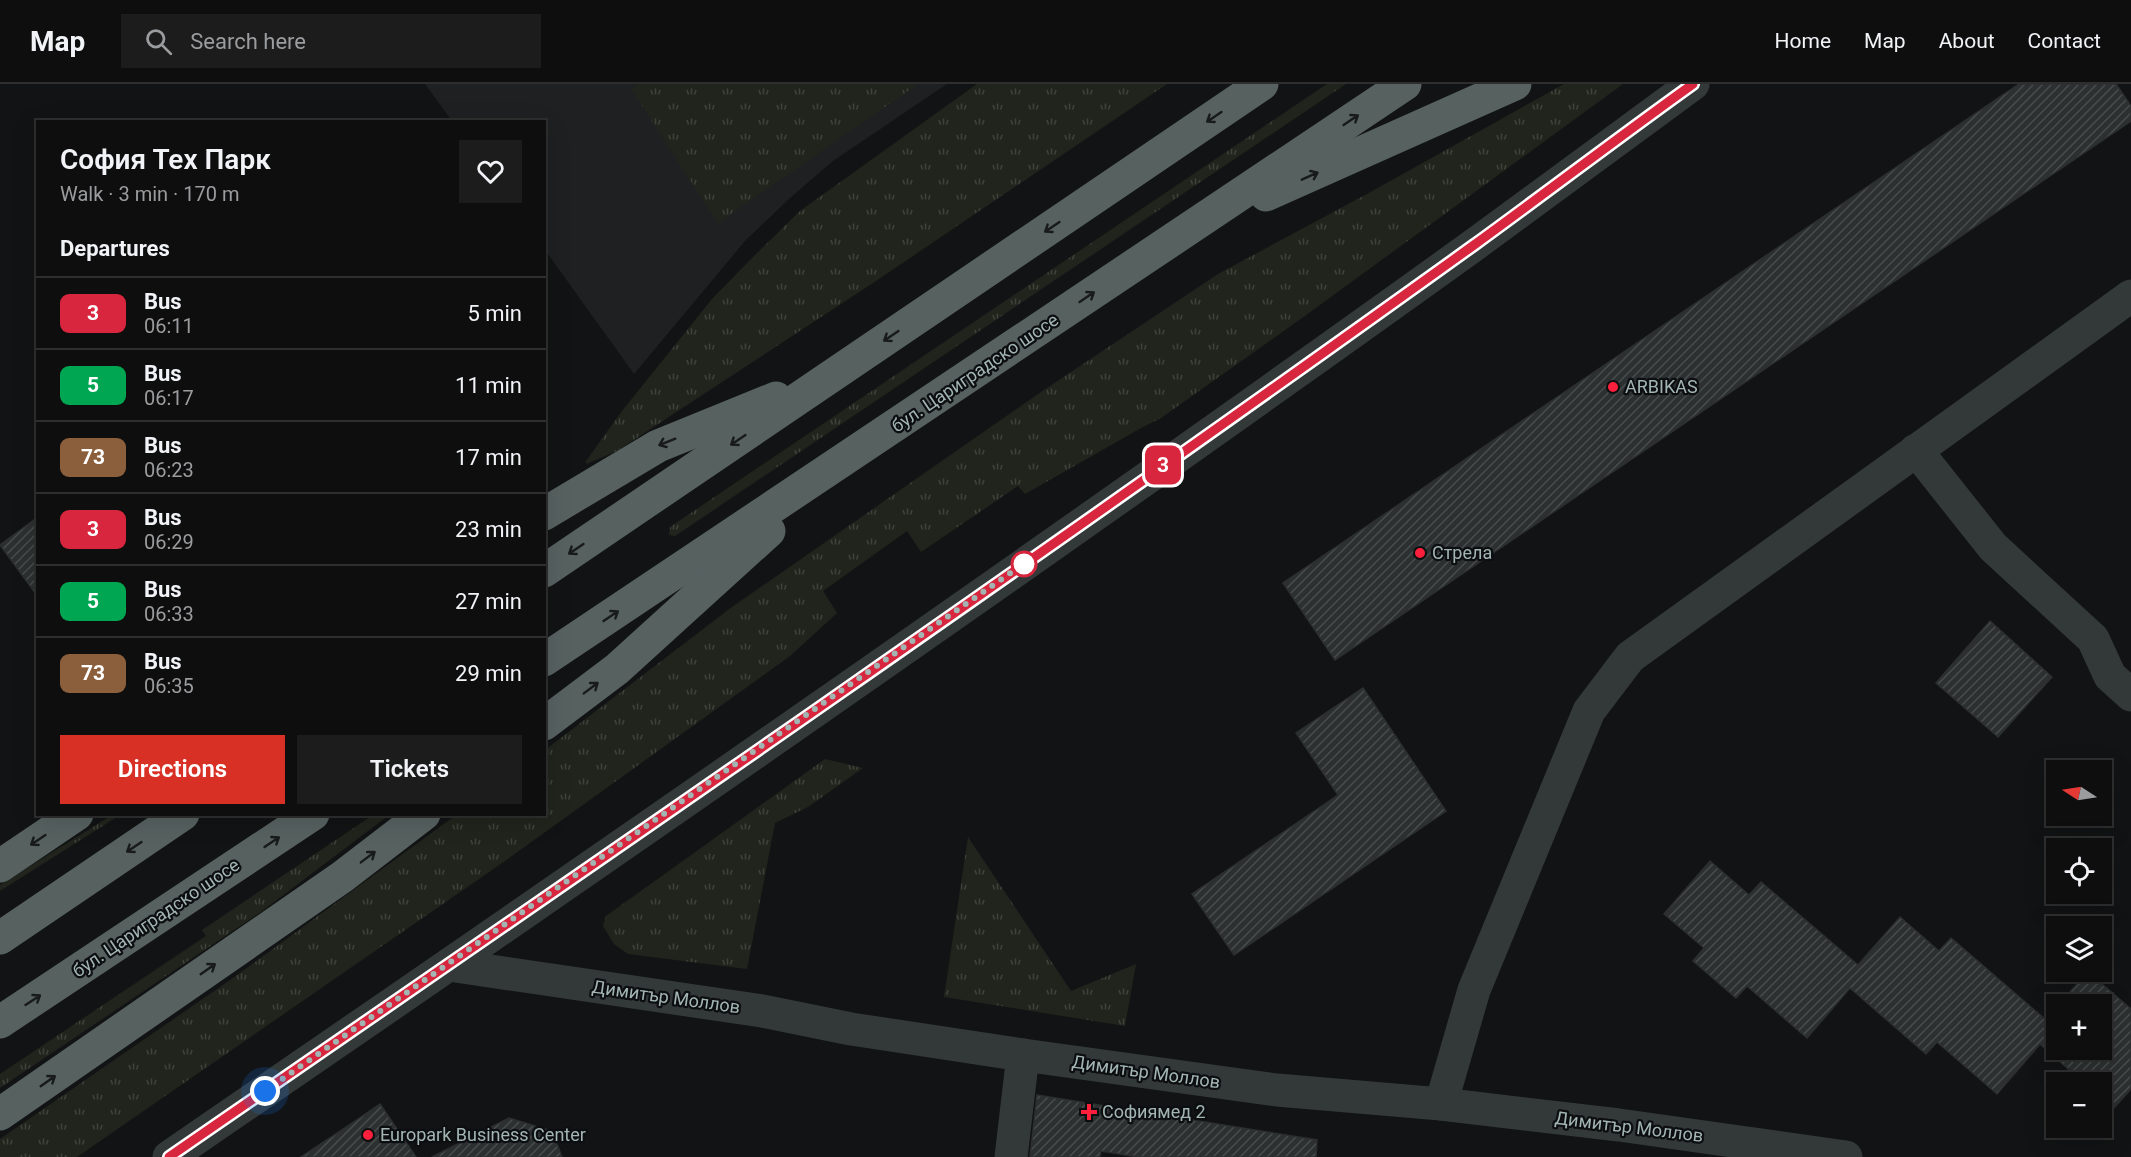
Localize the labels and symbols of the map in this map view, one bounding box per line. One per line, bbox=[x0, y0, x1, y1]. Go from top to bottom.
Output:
one-way arrow bbox=[1206, 111, 1222, 123]
one-way arrow bbox=[1342, 114, 1359, 126]
one-way arrow bbox=[1300, 170, 1319, 181]
one-way arrow bbox=[1045, 221, 1061, 233]
one-way arrow bbox=[1079, 291, 1095, 303]
street label: бул. Цариградско шосе bbox=[887, 309, 1062, 436]
one-way arrow bbox=[883, 330, 900, 343]
place label: ARBIKAS bbox=[1625, 376, 1698, 397]
marker: ARBIKAS bbox=[1606, 380, 1620, 394]
one-way arrow bbox=[729, 434, 746, 447]
one-way arrow bbox=[659, 437, 677, 448]
line badge: 3 bbox=[1144, 446, 1182, 484]
place label: Стрела bbox=[1432, 542, 1492, 563]
one-way arrow bbox=[568, 544, 585, 556]
marker: Стрела bbox=[1413, 546, 1427, 560]
unlabelled marker bbox=[1011, 551, 1037, 577]
one-way arrow bbox=[602, 610, 619, 623]
one-way arrow bbox=[583, 682, 599, 695]
north arrow bbox=[2046, 760, 2112, 826]
one-way arrow bbox=[31, 834, 47, 846]
one-way arrow bbox=[263, 835, 280, 848]
one-way arrow bbox=[127, 841, 143, 853]
one-way arrow bbox=[359, 851, 375, 863]
street label: бул. Цариградско шосе bbox=[68, 854, 243, 981]
one-way arrow bbox=[200, 963, 216, 975]
street label: Димитър Моллов bbox=[591, 976, 741, 1017]
one-way arrow bbox=[24, 994, 41, 1006]
street label: Димитър Моллов bbox=[1071, 1051, 1221, 1092]
one-way arrow bbox=[39, 1075, 56, 1087]
your location bbox=[250, 1076, 280, 1106]
place label: Софиямед 2 bbox=[1102, 1101, 1206, 1122]
marker: Софиямед 2 bbox=[1080, 1103, 1098, 1121]
street label: Димитър Моллов bbox=[1554, 1107, 1704, 1146]
place label: Europark Business Center bbox=[380, 1124, 586, 1145]
marker: Europark Business Center bbox=[361, 1128, 375, 1142]

